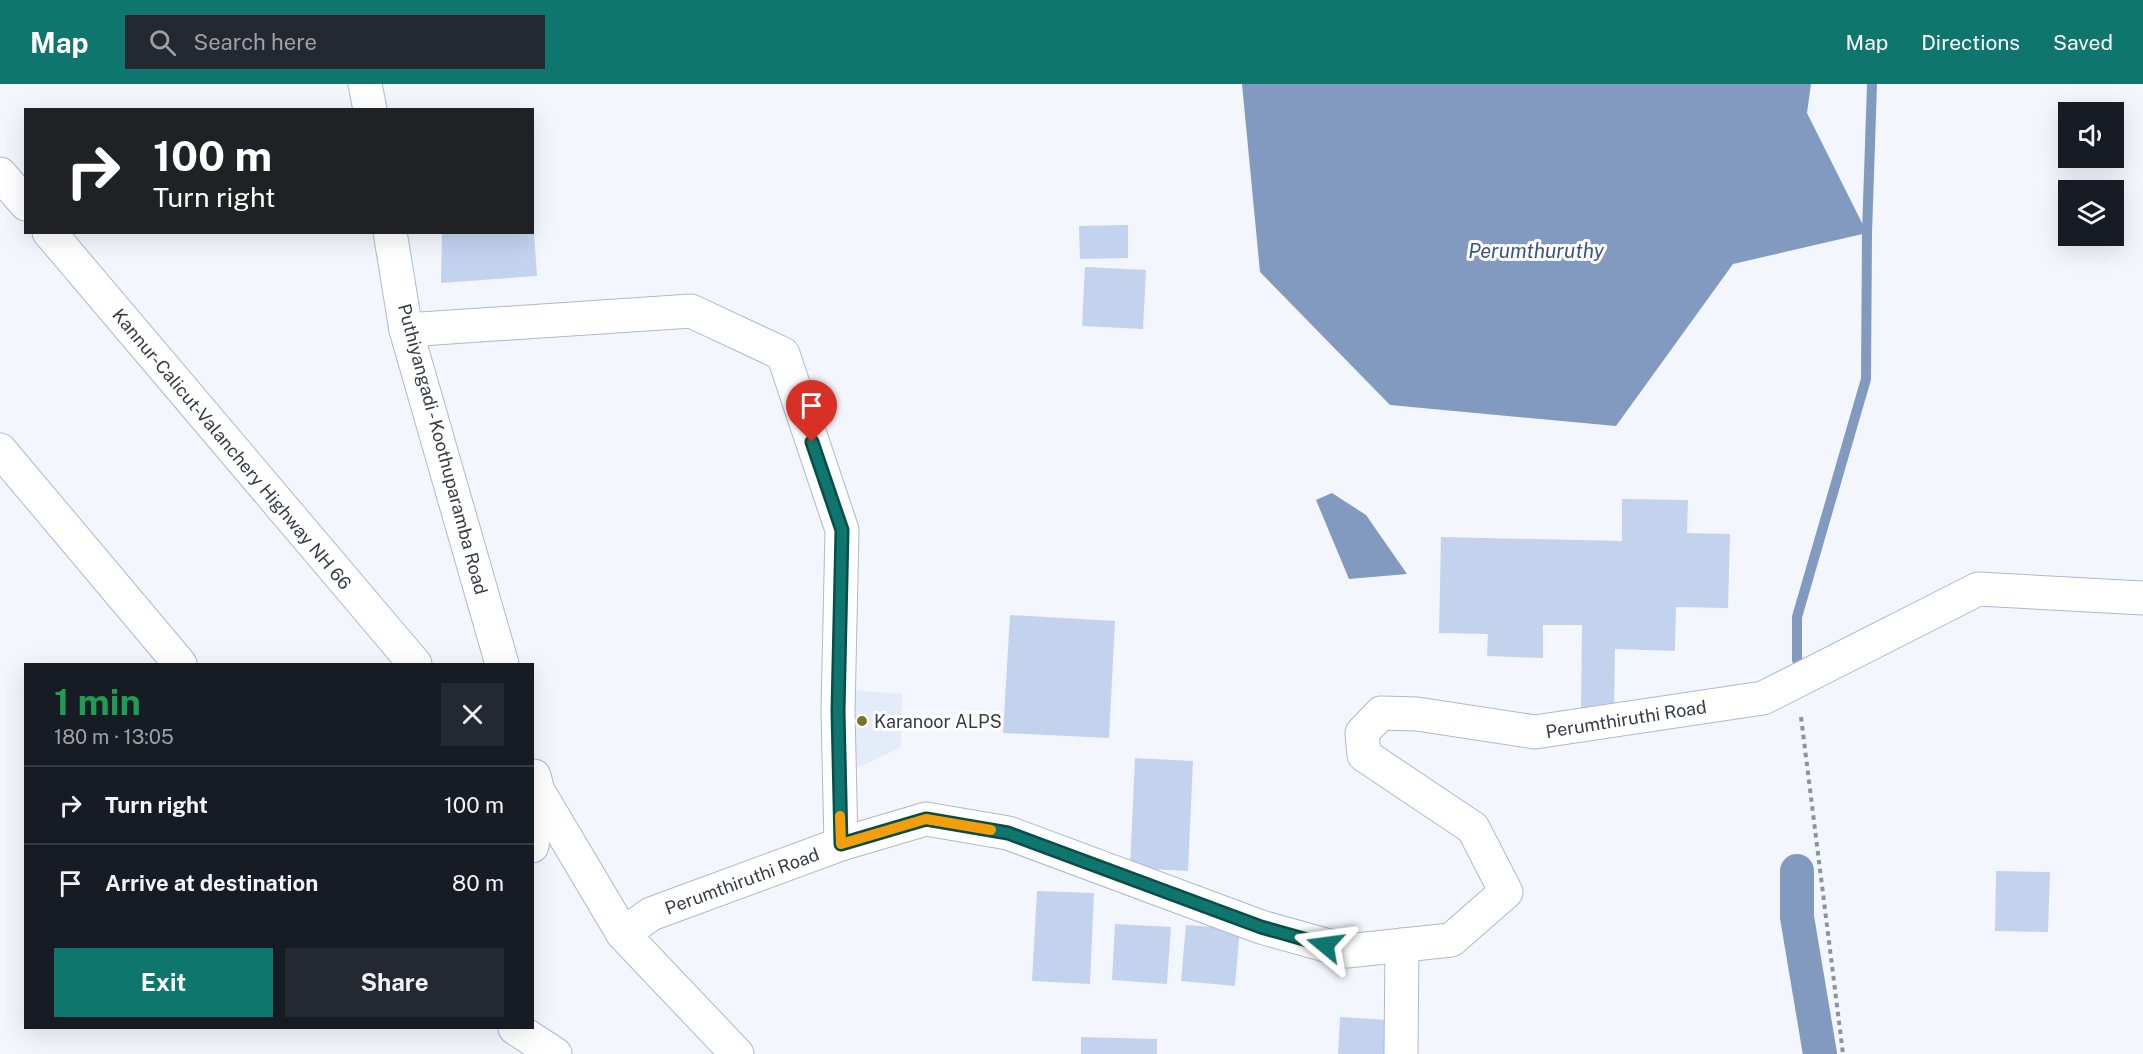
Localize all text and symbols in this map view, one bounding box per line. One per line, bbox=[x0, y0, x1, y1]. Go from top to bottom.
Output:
search box bbox=[125, 15, 545, 69]
text: Map bbox=[30, 26, 89, 59]
icon: search bbox=[146, 26, 179, 59]
text: Search here bbox=[194, 29, 317, 55]
text: Map bbox=[1846, 30, 1888, 55]
text: Directions bbox=[1921, 30, 2020, 55]
text: Saved bbox=[2053, 30, 2113, 55]
map controls bbox=[2058, 102, 2124, 246]
button: sound bbox=[2058, 102, 2124, 168]
text: 100 m bbox=[153, 131, 272, 180]
icon: right bbox=[54, 132, 132, 210]
button: layers bbox=[2058, 180, 2124, 246]
text: Turn right bbox=[153, 181, 276, 213]
water label: Perumthuruthy bbox=[1468, 239, 1605, 263]
street label: Puthiyangadi - Koothuparamba Road bbox=[394, 301, 492, 597]
street label: Kannur-Calicut-Valanchery Highway NH 66 bbox=[108, 304, 356, 594]
pin bbox=[786, 380, 837, 442]
icon: arrive bbox=[795, 389, 828, 422]
text: 1 min bbox=[54, 681, 141, 723]
button: close bbox=[441, 683, 504, 746]
street label: Perumthiruthi Road bbox=[1544, 696, 1708, 742]
place label: Karanoor ALPS bbox=[874, 711, 1002, 732]
marker: Karanoor ALPS bbox=[855, 714, 869, 728]
text: 180 m · 13:05 bbox=[54, 725, 174, 749]
icon: right bbox=[54, 789, 87, 822]
text: Turn right bbox=[105, 792, 208, 818]
text: 100 m bbox=[444, 792, 504, 818]
street label: Perumthiruthi Road bbox=[662, 843, 822, 919]
icon: arrive bbox=[54, 867, 87, 900]
text: Arrive at destination bbox=[105, 870, 318, 896]
text: 80 m bbox=[452, 870, 504, 896]
position arrow bbox=[1293, 913, 1357, 977]
button: Exit bbox=[54, 948, 273, 1017]
button: Share bbox=[285, 948, 504, 1017]

